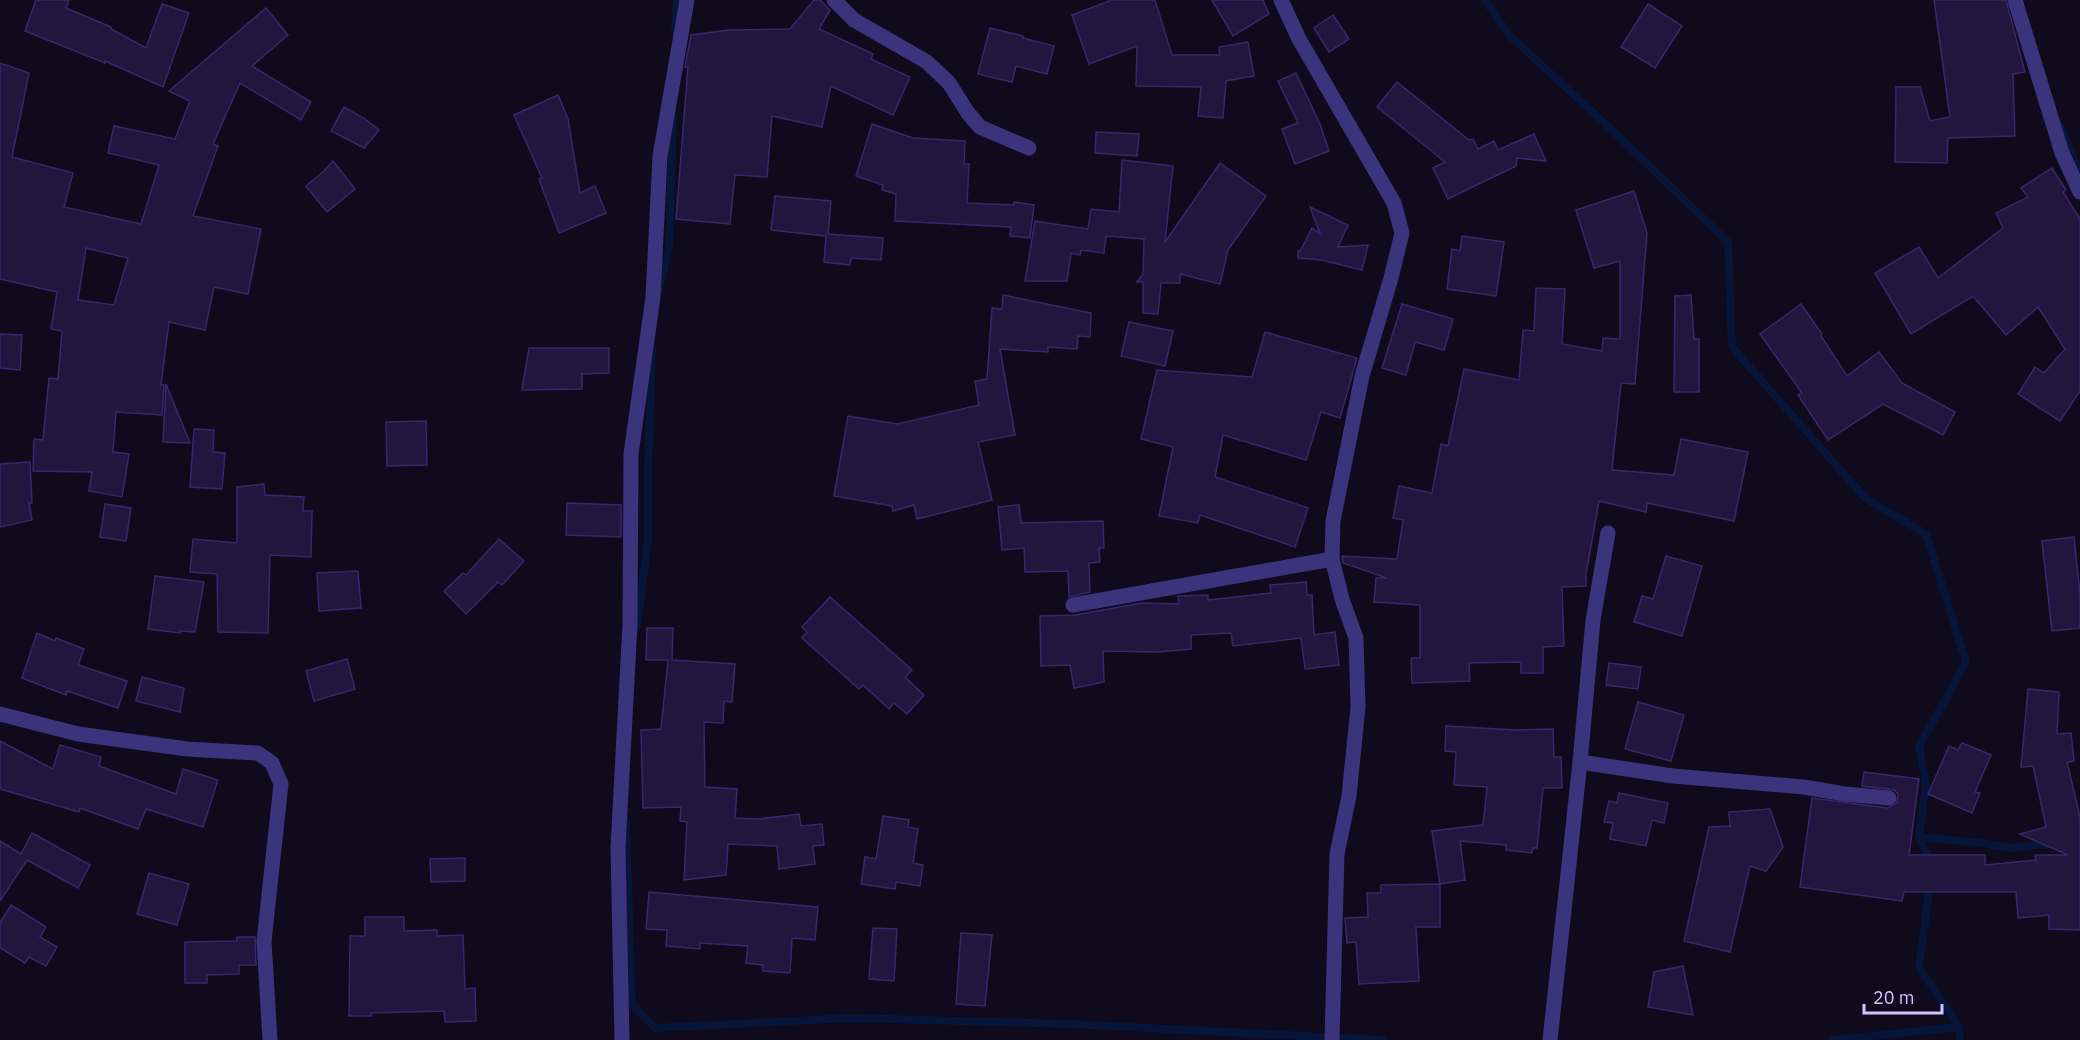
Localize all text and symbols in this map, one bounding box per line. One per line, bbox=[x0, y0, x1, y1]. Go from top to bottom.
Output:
scale bar bbox=[1864, 977, 1942, 1015]
text: 20 m bbox=[1873, 986, 1915, 1009]

